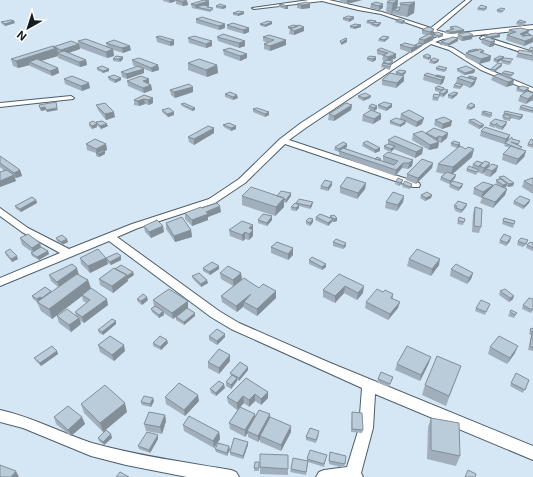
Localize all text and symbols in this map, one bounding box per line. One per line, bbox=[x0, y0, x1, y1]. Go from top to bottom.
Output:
north arrow bbox=[8, 8, 48, 48]
text: N bbox=[14, 28, 29, 44]

